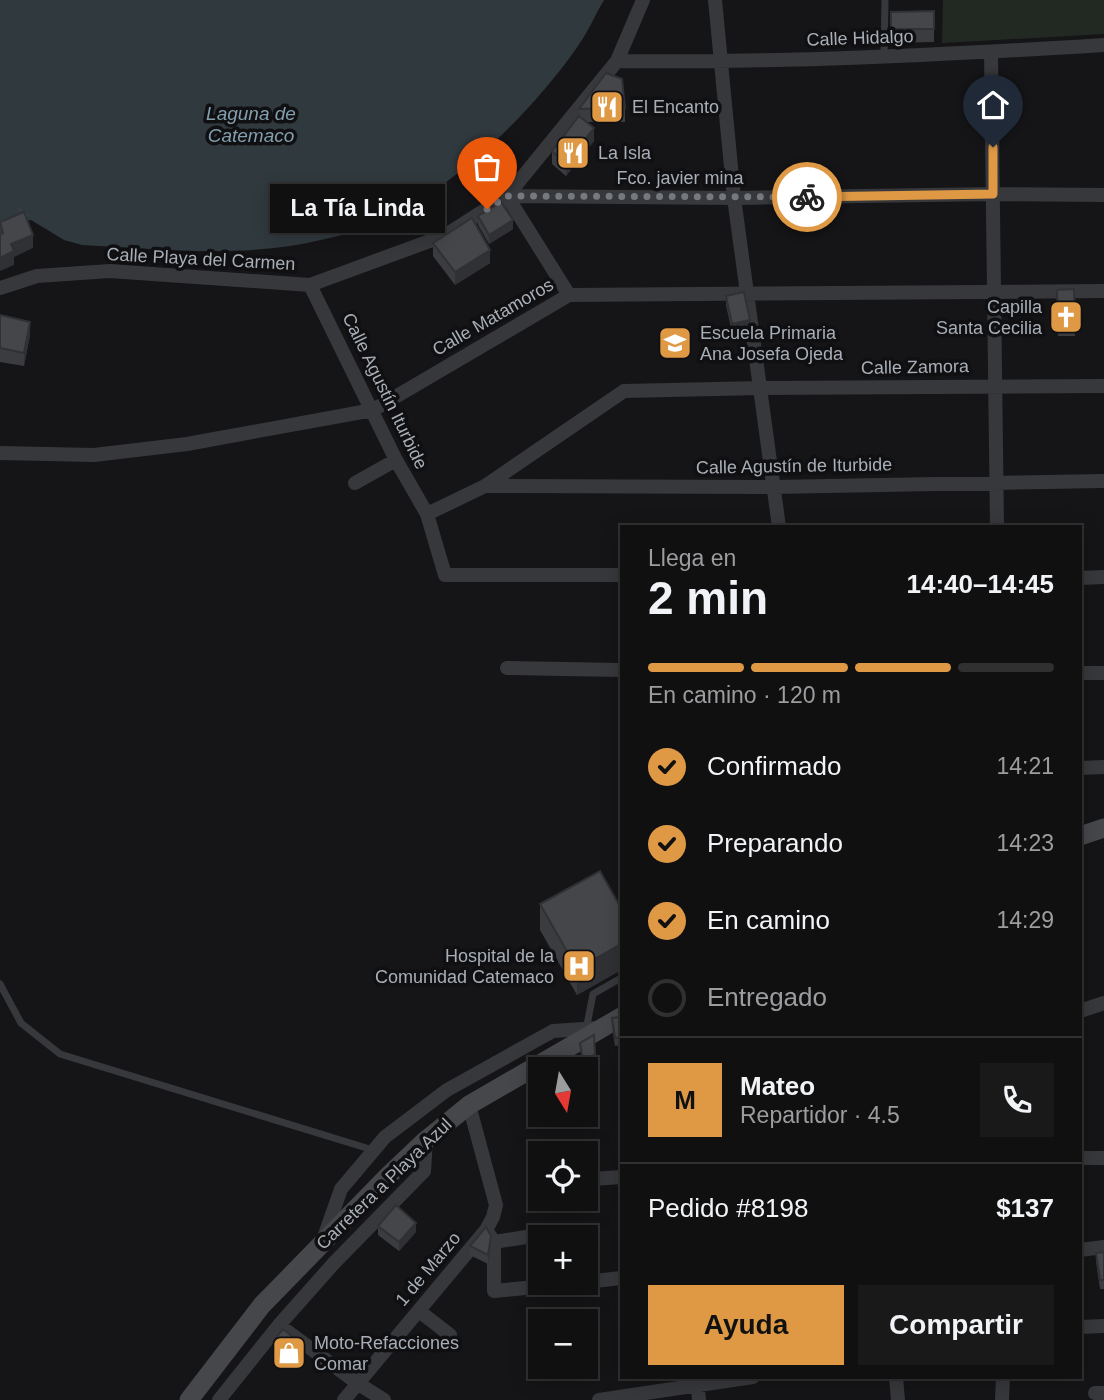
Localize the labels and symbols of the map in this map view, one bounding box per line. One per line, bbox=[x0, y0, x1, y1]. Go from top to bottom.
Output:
street label: Calle Hidalgo bbox=[806, 26, 914, 50]
pin bbox=[963, 75, 1023, 147]
restaurant icon: El Encanto bbox=[588, 88, 626, 126]
place label: El Encanto bbox=[632, 97, 719, 117]
water label: Laguna de Catemaco bbox=[206, 103, 296, 146]
restaurant icon: La Isla bbox=[554, 134, 592, 172]
pin bbox=[457, 137, 517, 209]
place label: La Isla bbox=[598, 143, 652, 163]
courier bbox=[772, 162, 842, 232]
street label: Fco. javier mina bbox=[616, 168, 745, 188]
callout: La Tía Linda bbox=[270, 184, 445, 234]
street label: Calle Playa del Carmen bbox=[106, 244, 296, 274]
street label: Calle Matamoros bbox=[429, 274, 557, 360]
place label: Capilla Santa Cecilia bbox=[936, 297, 1043, 338]
church icon: Capilla Santa Cecilia bbox=[1047, 298, 1085, 336]
street label: Calle Agustín Iturbide bbox=[339, 310, 431, 472]
place label: Escuela Primaria Ana Josefa Ojeda bbox=[700, 323, 844, 364]
school or university icon: Escuela Primaria Ana Josefa Ojeda bbox=[656, 324, 694, 362]
street label: Calle Zamora bbox=[861, 356, 970, 378]
street label: Calle Agustín de Iturbide bbox=[696, 454, 892, 478]
place label: Hospital de la Comunidad Catemaco bbox=[375, 946, 555, 987]
hospital icon: Hospital de la Comunidad Catemaco bbox=[560, 947, 598, 985]
north arrow bbox=[528, 1057, 598, 1127]
street label: Carretera a Playa Azul bbox=[312, 1114, 456, 1254]
street label: 1 de Marzo bbox=[391, 1228, 465, 1310]
place label: Moto-Refacciones Comar bbox=[314, 1333, 459, 1374]
shop icon: Moto-Refacciones Comar bbox=[270, 1334, 308, 1372]

